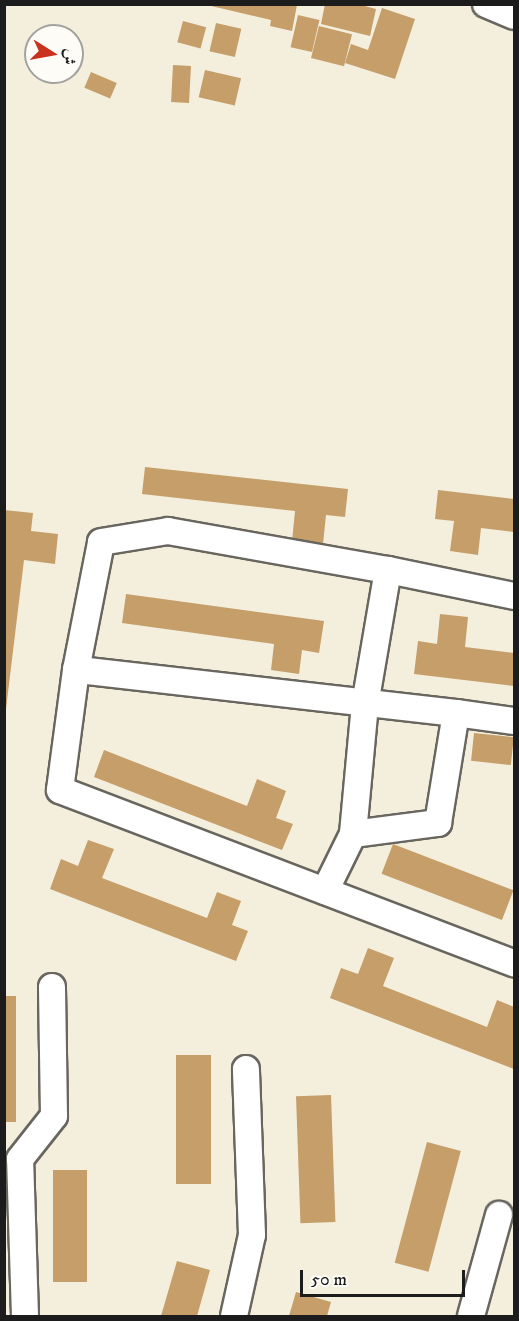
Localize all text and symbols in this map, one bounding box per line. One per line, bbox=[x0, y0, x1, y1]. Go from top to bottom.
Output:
north arrow bbox=[24, 24, 84, 84]
text: ش bbox=[58, 47, 81, 67]
scale bar bbox=[303, 1258, 468, 1296]
text: 50 m bbox=[311, 1269, 347, 1291]

